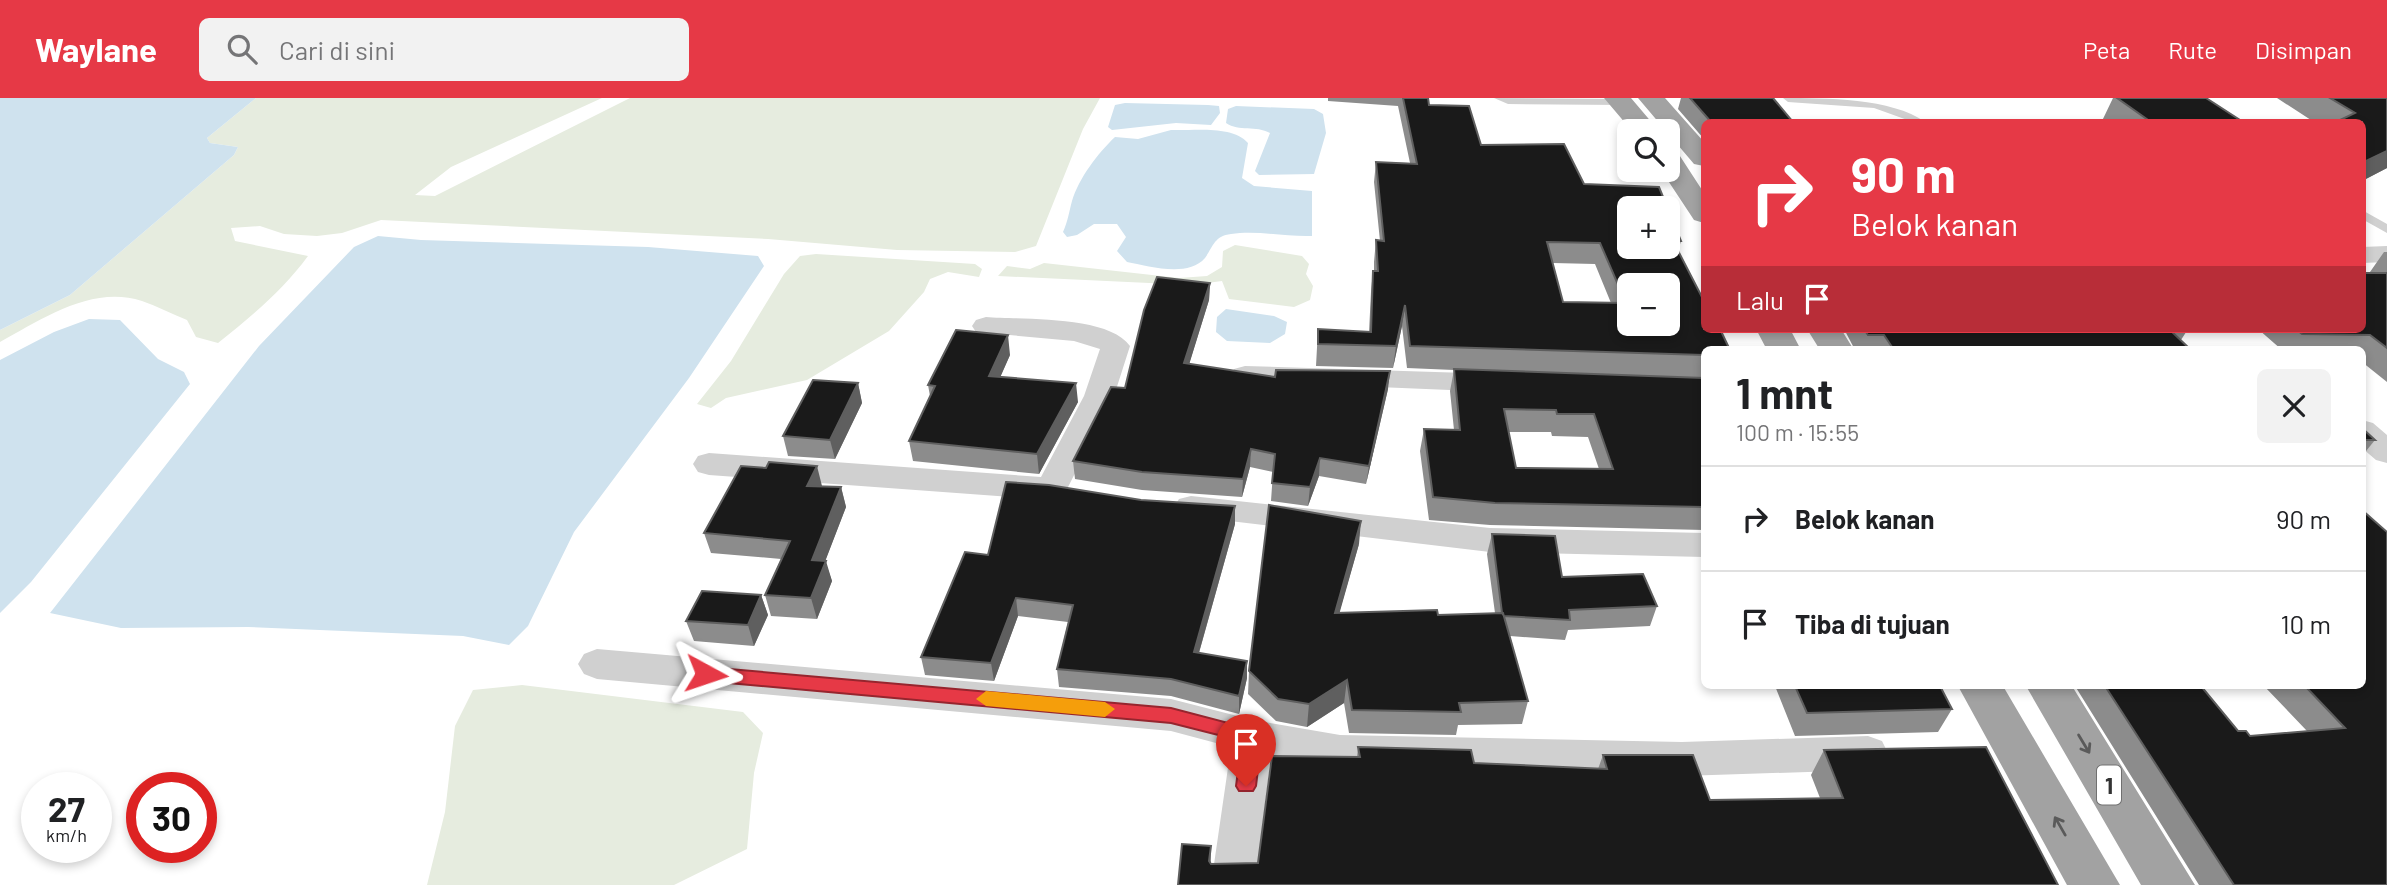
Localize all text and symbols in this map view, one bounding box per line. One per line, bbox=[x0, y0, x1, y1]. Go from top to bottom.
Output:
search box bbox=[199, 18, 689, 81]
text: Waylane bbox=[35, 29, 157, 69]
icon: search bbox=[223, 30, 261, 68]
text: Cari di sini bbox=[279, 34, 395, 65]
text: Peta bbox=[2083, 35, 2130, 64]
text: Rute bbox=[2168, 35, 2217, 64]
text: Disimpan bbox=[2255, 35, 2352, 64]
map controls bbox=[1617, 119, 1680, 336]
button: search bbox=[1617, 119, 1680, 182]
text: 90 m bbox=[1851, 144, 1956, 203]
icon: right bbox=[1736, 147, 1827, 238]
button: + bbox=[1617, 196, 1680, 259]
text: Belok kanan bbox=[1851, 204, 2018, 242]
button: − bbox=[1617, 273, 1680, 336]
icon: arrive bbox=[1798, 280, 1836, 318]
text: Lalu bbox=[1736, 284, 1784, 315]
text: 1 mnt bbox=[1736, 367, 1833, 417]
button: close bbox=[2257, 369, 2331, 443]
text: 100 m · 15:55 bbox=[1736, 418, 1859, 446]
icon: right bbox=[1736, 500, 1774, 538]
text: Belok kanan bbox=[1795, 503, 1934, 534]
text: 90 m bbox=[2276, 503, 2331, 534]
icon: arrive bbox=[1736, 605, 1774, 643]
text: Tiba di tujuan bbox=[1795, 608, 1950, 639]
text: 10 m bbox=[2281, 608, 2331, 639]
position arrow bbox=[669, 637, 743, 711]
pin bbox=[1216, 714, 1276, 786]
icon: arrive bbox=[1227, 725, 1265, 763]
one-way arrow bbox=[2077, 734, 2091, 754]
road number: 1 bbox=[2097, 765, 2121, 804]
speed limit sign: 30 bbox=[126, 772, 217, 863]
text: 27 bbox=[48, 787, 85, 829]
one-way arrow bbox=[2053, 816, 2067, 836]
text: km/h bbox=[46, 824, 87, 846]

